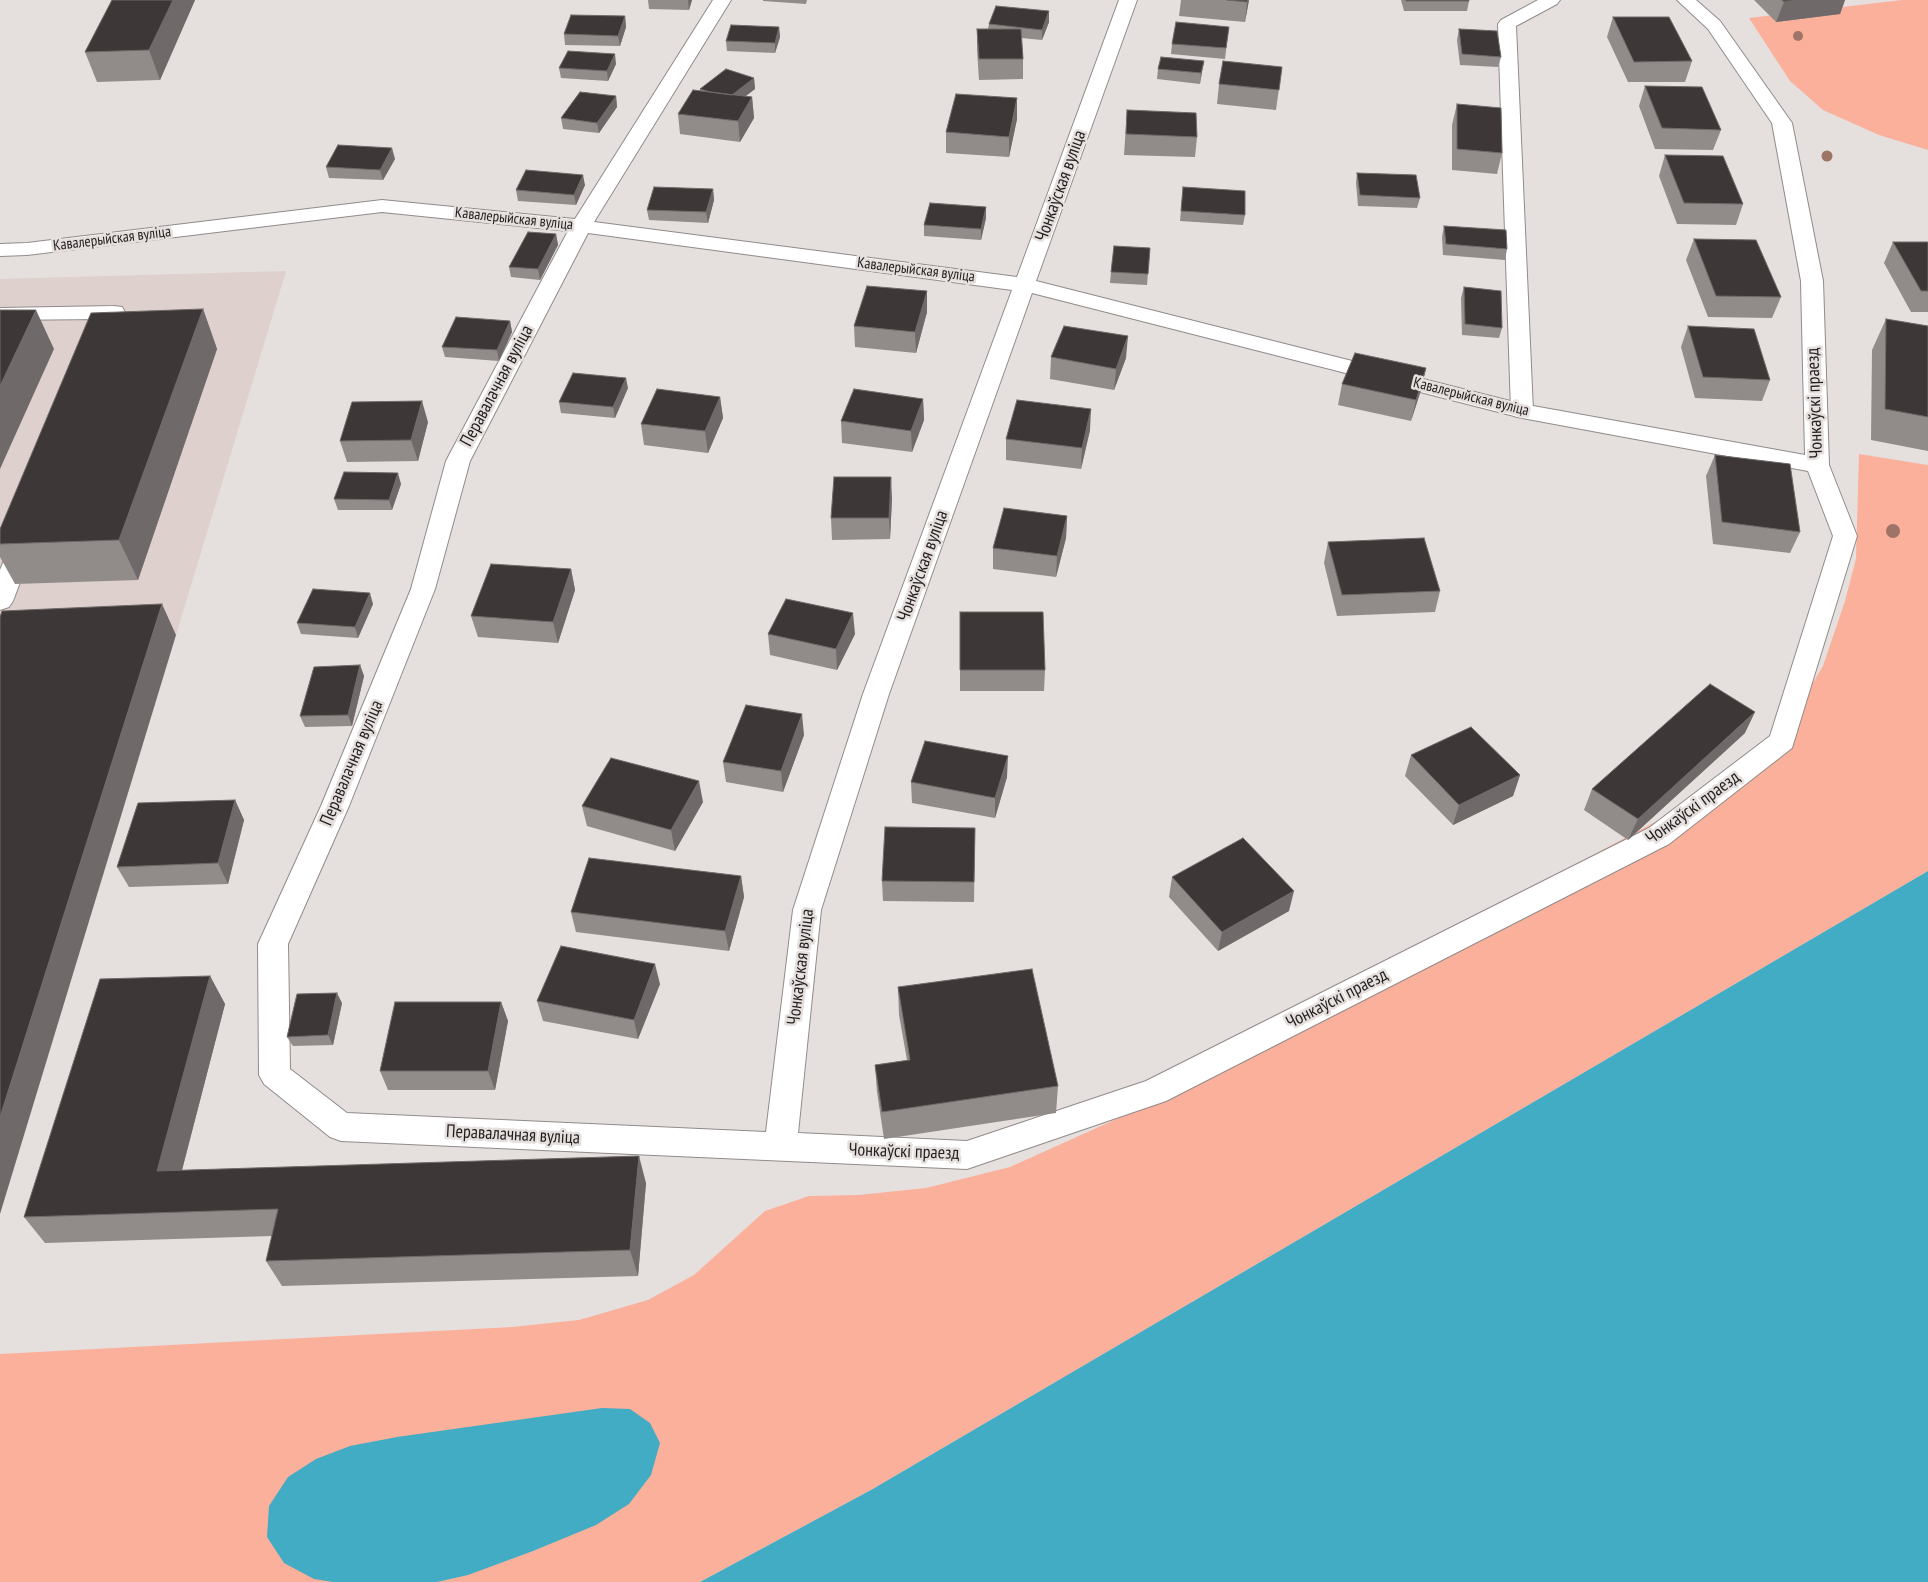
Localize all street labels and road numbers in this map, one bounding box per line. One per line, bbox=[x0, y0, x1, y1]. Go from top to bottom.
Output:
street label: Чонкаўская вуліца bbox=[1031, 127, 1091, 245]
street label: Кавалерыйская вуліца bbox=[454, 204, 574, 234]
street label: Кавалерыйская вуліца bbox=[52, 223, 172, 255]
street label: Кавалерыйская вуліца bbox=[856, 254, 976, 286]
street label: Перавалачная вуліца bbox=[456, 322, 538, 450]
street label: Чонкаўскі праезд bbox=[1802, 347, 1828, 459]
street label: Кавалерыйская вуліца bbox=[1411, 374, 1531, 420]
street label: Чонкаўская вуліца bbox=[893, 507, 953, 625]
street label: Перавалачная вуліца bbox=[316, 697, 388, 829]
street label: Чонкаўскі праезд bbox=[1642, 767, 1744, 849]
street label: Чонкаўская вуліца bbox=[783, 908, 819, 1026]
street label: Чонкаўскі праезд bbox=[1283, 964, 1391, 1034]
street label: Перавалачная вуліца bbox=[446, 1121, 580, 1149]
street label: Чонкаўскі праезд bbox=[848, 1139, 960, 1165]

